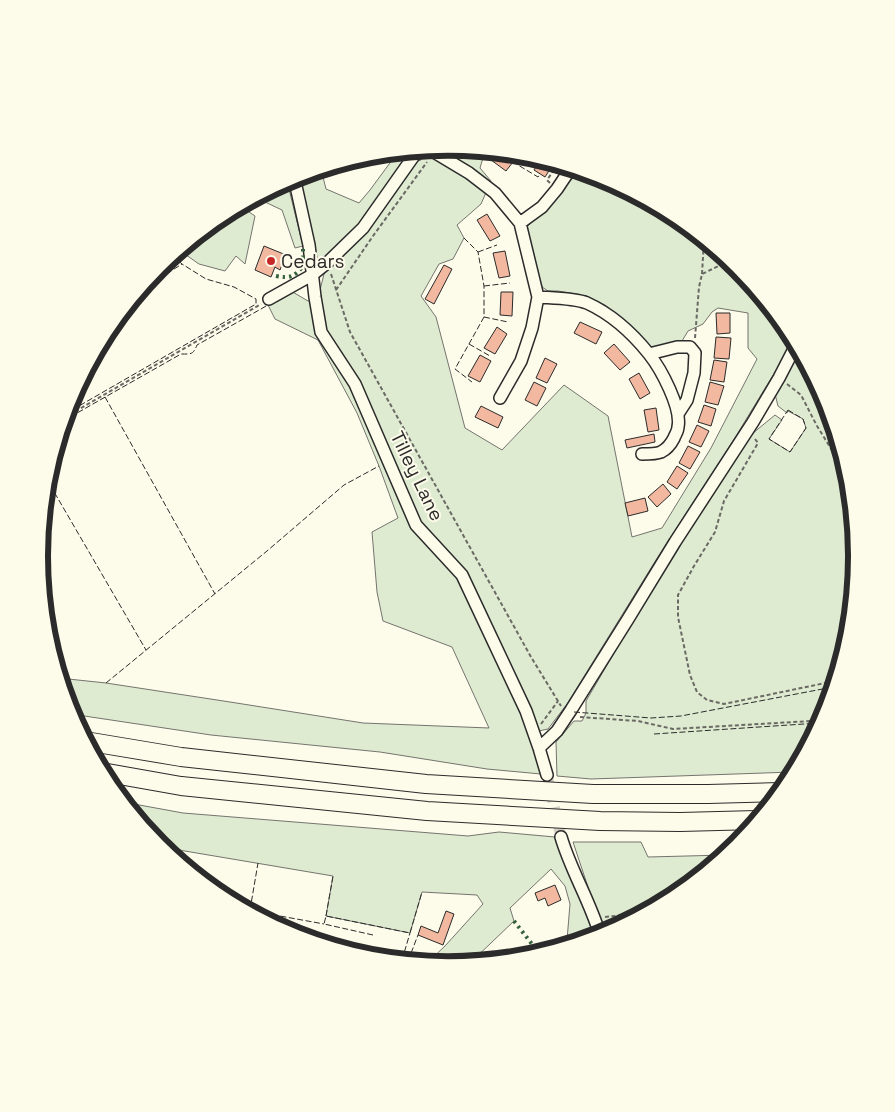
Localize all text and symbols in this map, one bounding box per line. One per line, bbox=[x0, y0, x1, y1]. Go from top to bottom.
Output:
place label: Cedars bbox=[281, 249, 345, 274]
marker: Cedars bbox=[265, 255, 277, 267]
street label: Tilley Lane bbox=[385, 427, 449, 525]

